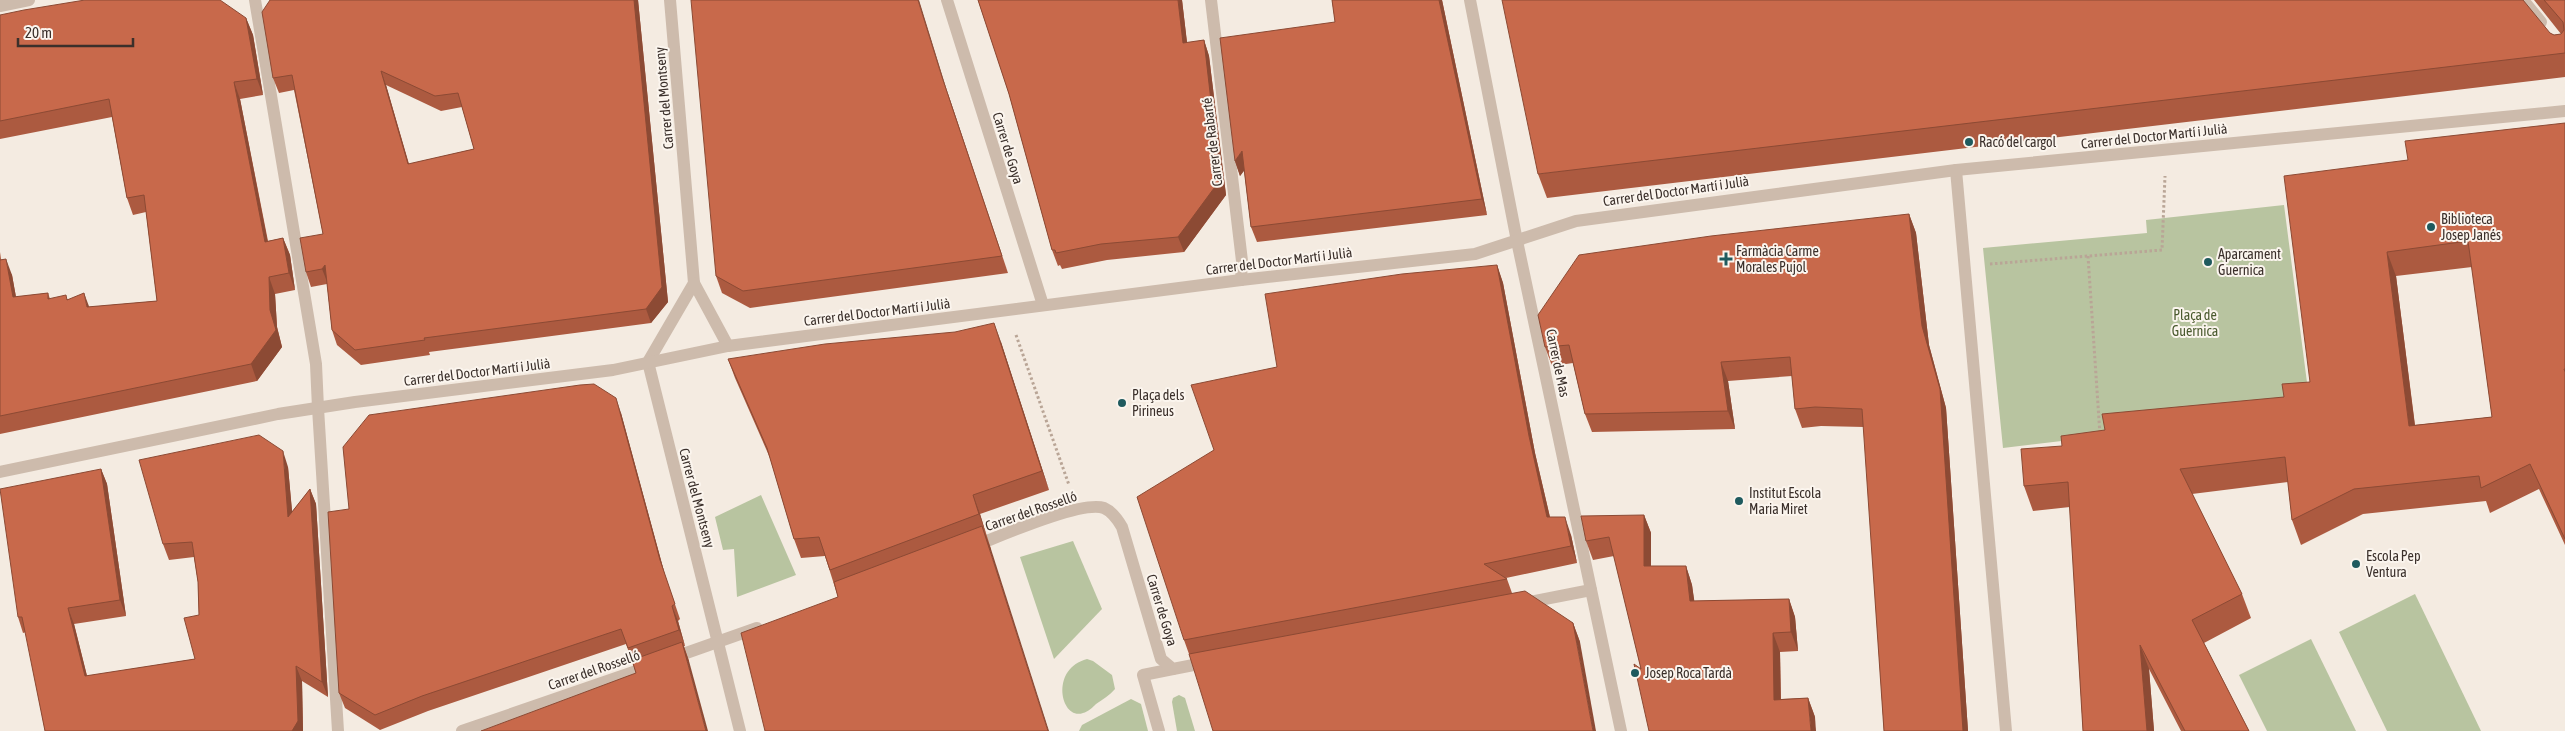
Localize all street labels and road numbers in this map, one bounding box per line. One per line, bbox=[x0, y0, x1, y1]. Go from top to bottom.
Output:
street label: Carrer del Montseny bbox=[652, 46, 676, 150]
street label: Carrer de Rabarté bbox=[1199, 97, 1225, 187]
street label: Carrer de Goya bbox=[989, 110, 1027, 186]
street label: Carrer del Doctor Martí i Julià bbox=[2080, 120, 2228, 152]
street label: Carrer del Doctor Martí i Julià bbox=[1602, 173, 1750, 209]
street label: Carrer del Doctor Martí i Julià bbox=[1205, 244, 1353, 278]
street label: Carrer del Doctor Martí i Julià bbox=[803, 295, 951, 329]
street label: Carrer de Mas bbox=[1543, 327, 1573, 399]
street label: Carrer del Doctor Martí i Julià bbox=[403, 355, 551, 389]
street label: Carrer del Montseny bbox=[676, 446, 718, 550]
street label: Carrer del Rosselló bbox=[983, 488, 1079, 534]
street label: Carrer de Goya bbox=[1143, 572, 1181, 648]
street label: Carrer del Rosselló bbox=[546, 647, 642, 693]

